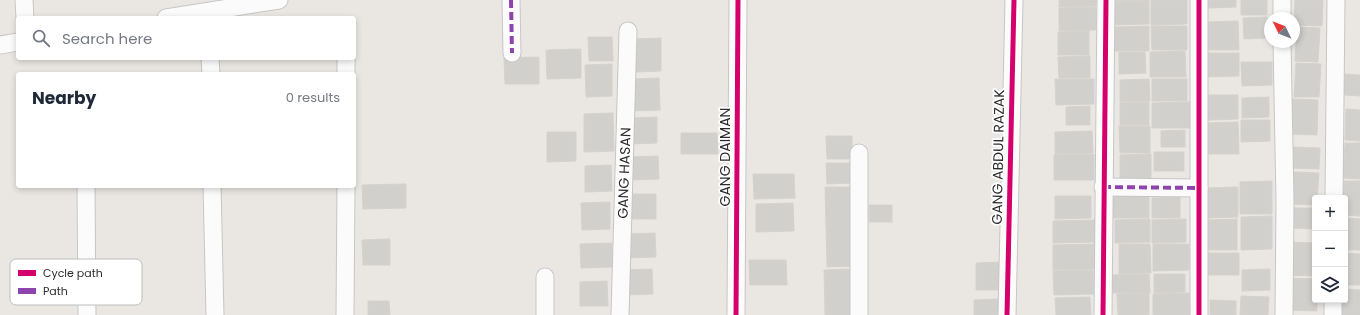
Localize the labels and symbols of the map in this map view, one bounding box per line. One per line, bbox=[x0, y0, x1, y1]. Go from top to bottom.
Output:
north arrow bbox=[1264, 12, 1300, 48]
street label: GANG ABDUL RAZAK bbox=[987, 89, 1009, 225]
street label: GANG DAIMAN bbox=[715, 108, 735, 206]
street label: GANG HASAN bbox=[612, 127, 636, 219]
legend bbox=[10, 259, 142, 305]
text: Cycle path bbox=[43, 265, 103, 281]
text: Path bbox=[43, 283, 68, 299]

